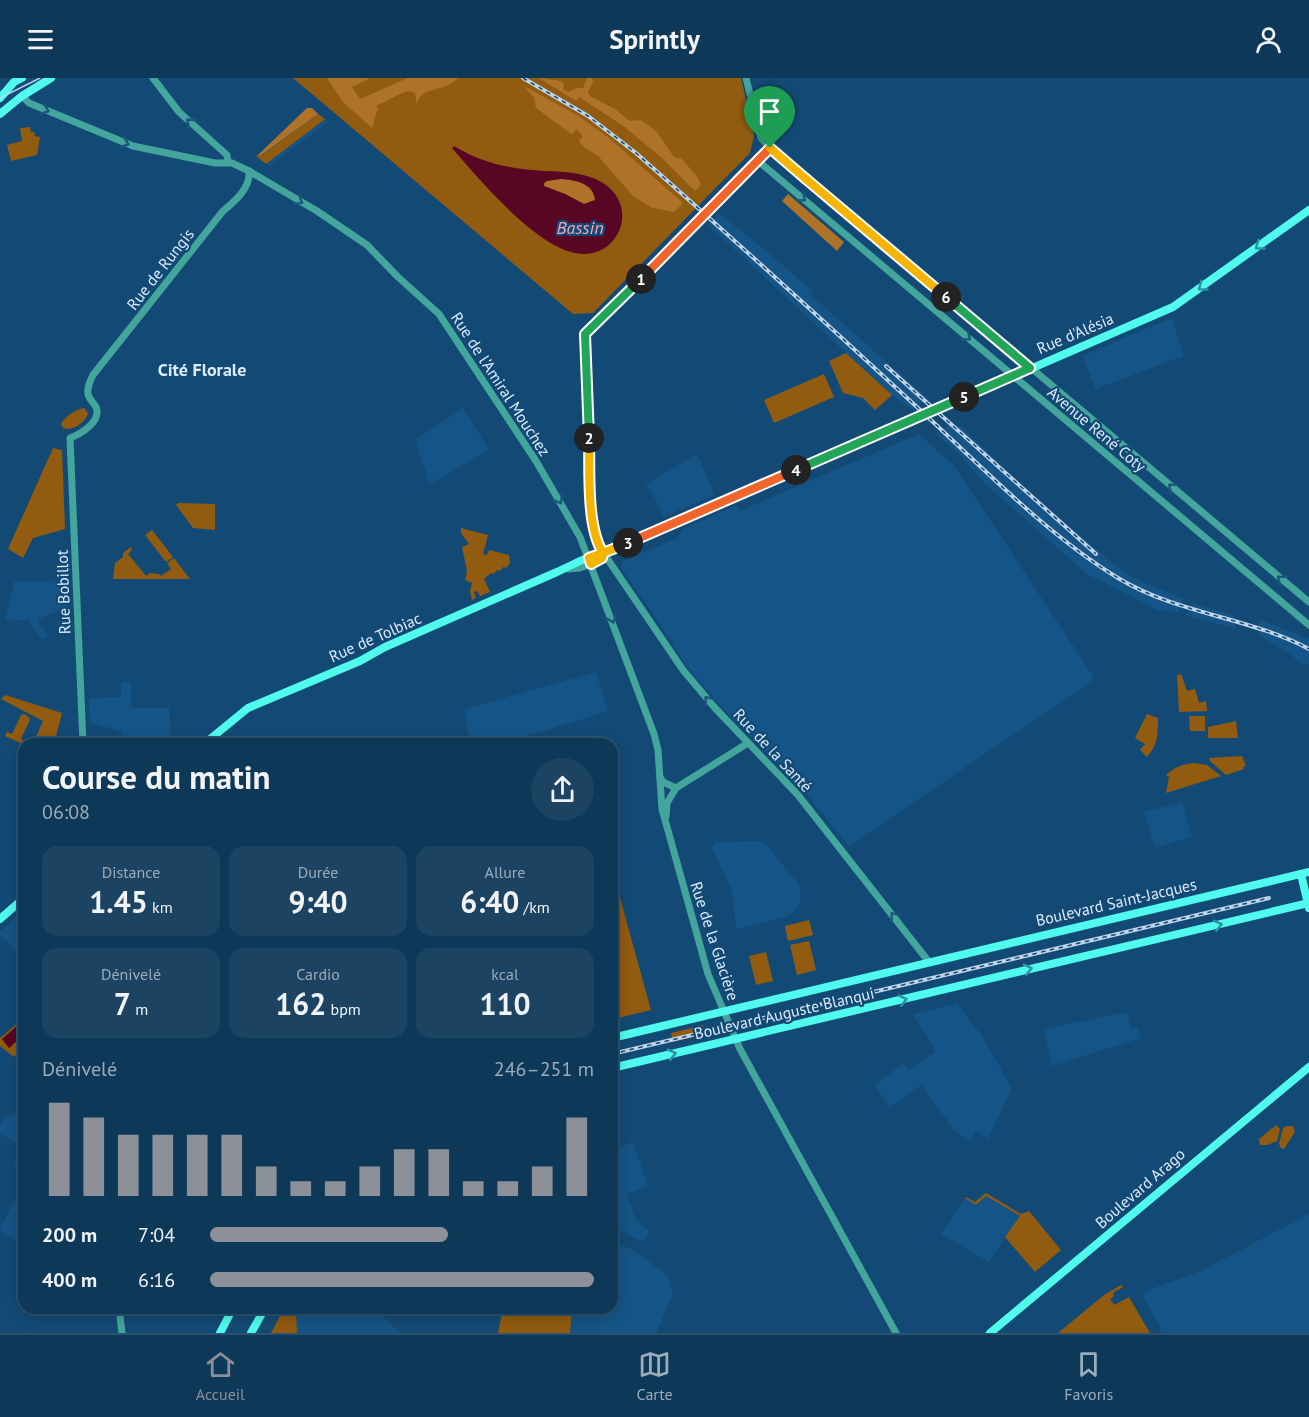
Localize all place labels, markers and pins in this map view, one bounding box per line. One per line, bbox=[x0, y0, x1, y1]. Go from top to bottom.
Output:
pin bbox=[744, 86, 795, 148]
pin: 1 bbox=[626, 264, 656, 294]
pin: 6 bbox=[931, 282, 961, 312]
pin: 5 bbox=[949, 382, 979, 412]
pin: 2 bbox=[574, 423, 604, 453]
pin: 4 bbox=[781, 455, 811, 485]
pin: 3 bbox=[613, 528, 643, 558]

